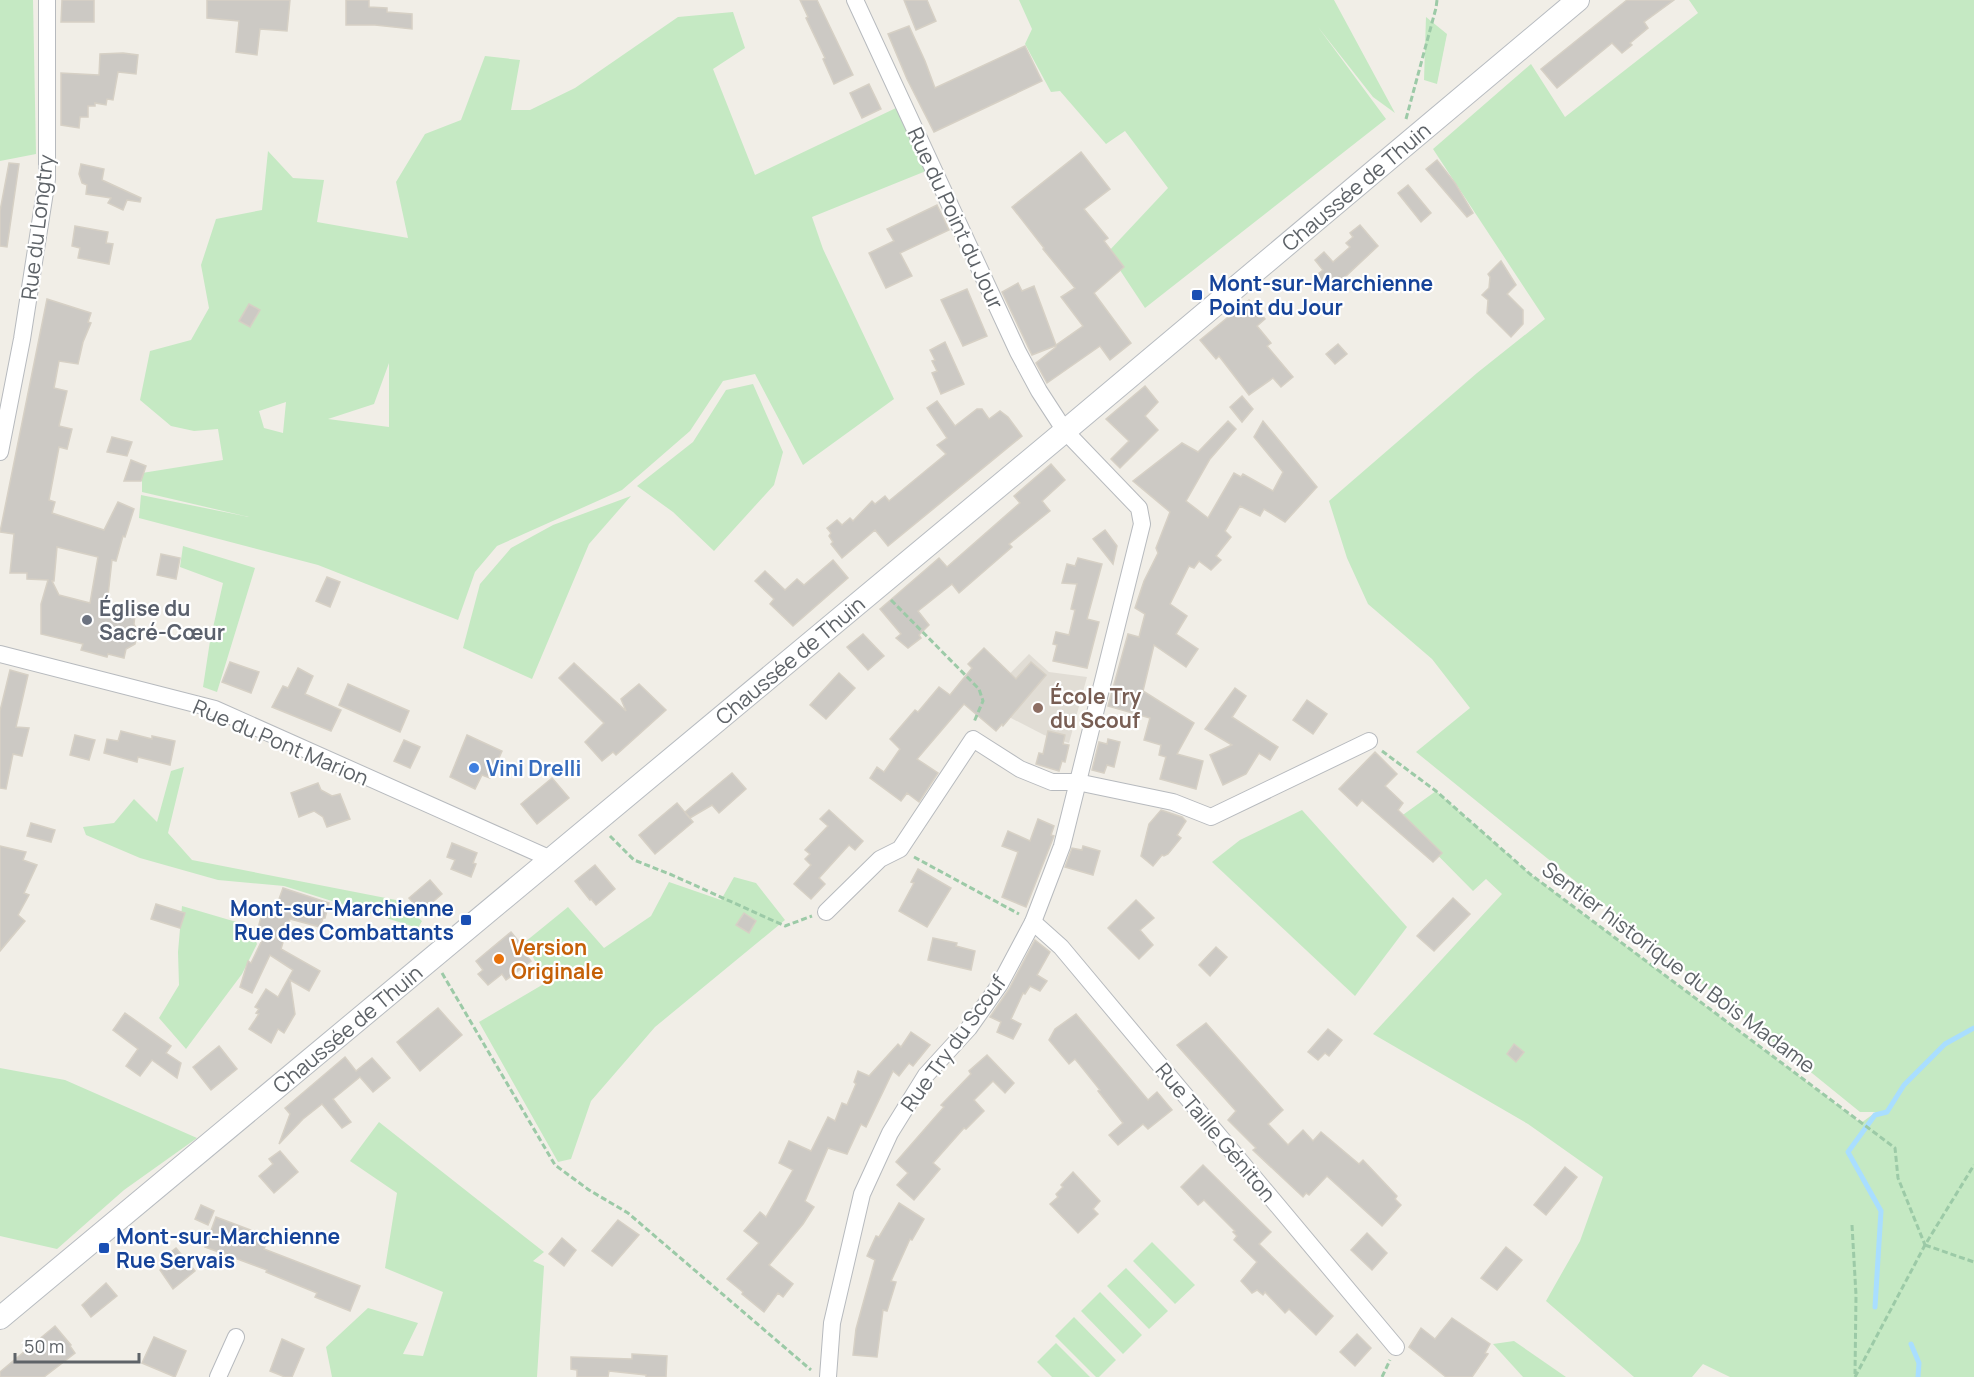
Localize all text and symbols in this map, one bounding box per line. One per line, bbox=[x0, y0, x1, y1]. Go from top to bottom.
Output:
street label: Chaussée de Thuin bbox=[1276, 116, 1436, 257]
street label: Rue du Point du Jour bbox=[902, 123, 1011, 314]
street label: Rue du Longtry bbox=[14, 153, 60, 301]
place label: Mont-sur-Marchienne Point du Jour bbox=[1209, 269, 1433, 321]
marker: Mont-sur-Marchienne Point du Jour bbox=[1190, 288, 1204, 302]
street label: Chaussée de Thuin bbox=[709, 590, 870, 730]
place label: Église du Sacré-Cœur bbox=[99, 594, 225, 646]
marker: Église du Sacré-Cœur bbox=[80, 613, 94, 627]
place label: École Try du Scouf bbox=[1050, 682, 1141, 734]
street label: Rue du Pont Marion bbox=[189, 692, 373, 792]
marker: École Try du Scouf bbox=[1031, 701, 1045, 715]
place label: Vini Drelli bbox=[486, 754, 581, 782]
marker: Vini Drelli bbox=[467, 761, 481, 775]
street label: Sentier historique du Bois Madame bbox=[1537, 855, 1821, 1079]
place label: Mont-sur-Marchienne Rue des Combattants bbox=[230, 894, 454, 946]
marker: Mont-sur-Marchienne Rue des Combattants bbox=[459, 913, 473, 927]
place label: Version Originale bbox=[511, 933, 604, 985]
marker: Version Originale bbox=[492, 952, 506, 966]
street label: Chaussée de Thuin bbox=[267, 958, 428, 1099]
street label: Rue Try du Scouf bbox=[894, 969, 1012, 1117]
street label: Rue Taille Géniton bbox=[1150, 1057, 1282, 1207]
place label: Mont-sur-Marchienne Rue Servais bbox=[116, 1222, 340, 1274]
marker: Mont-sur-Marchienne Rue Servais bbox=[97, 1241, 111, 1255]
scale bar bbox=[15, 1326, 140, 1364]
text: 50 m bbox=[24, 1334, 64, 1358]

